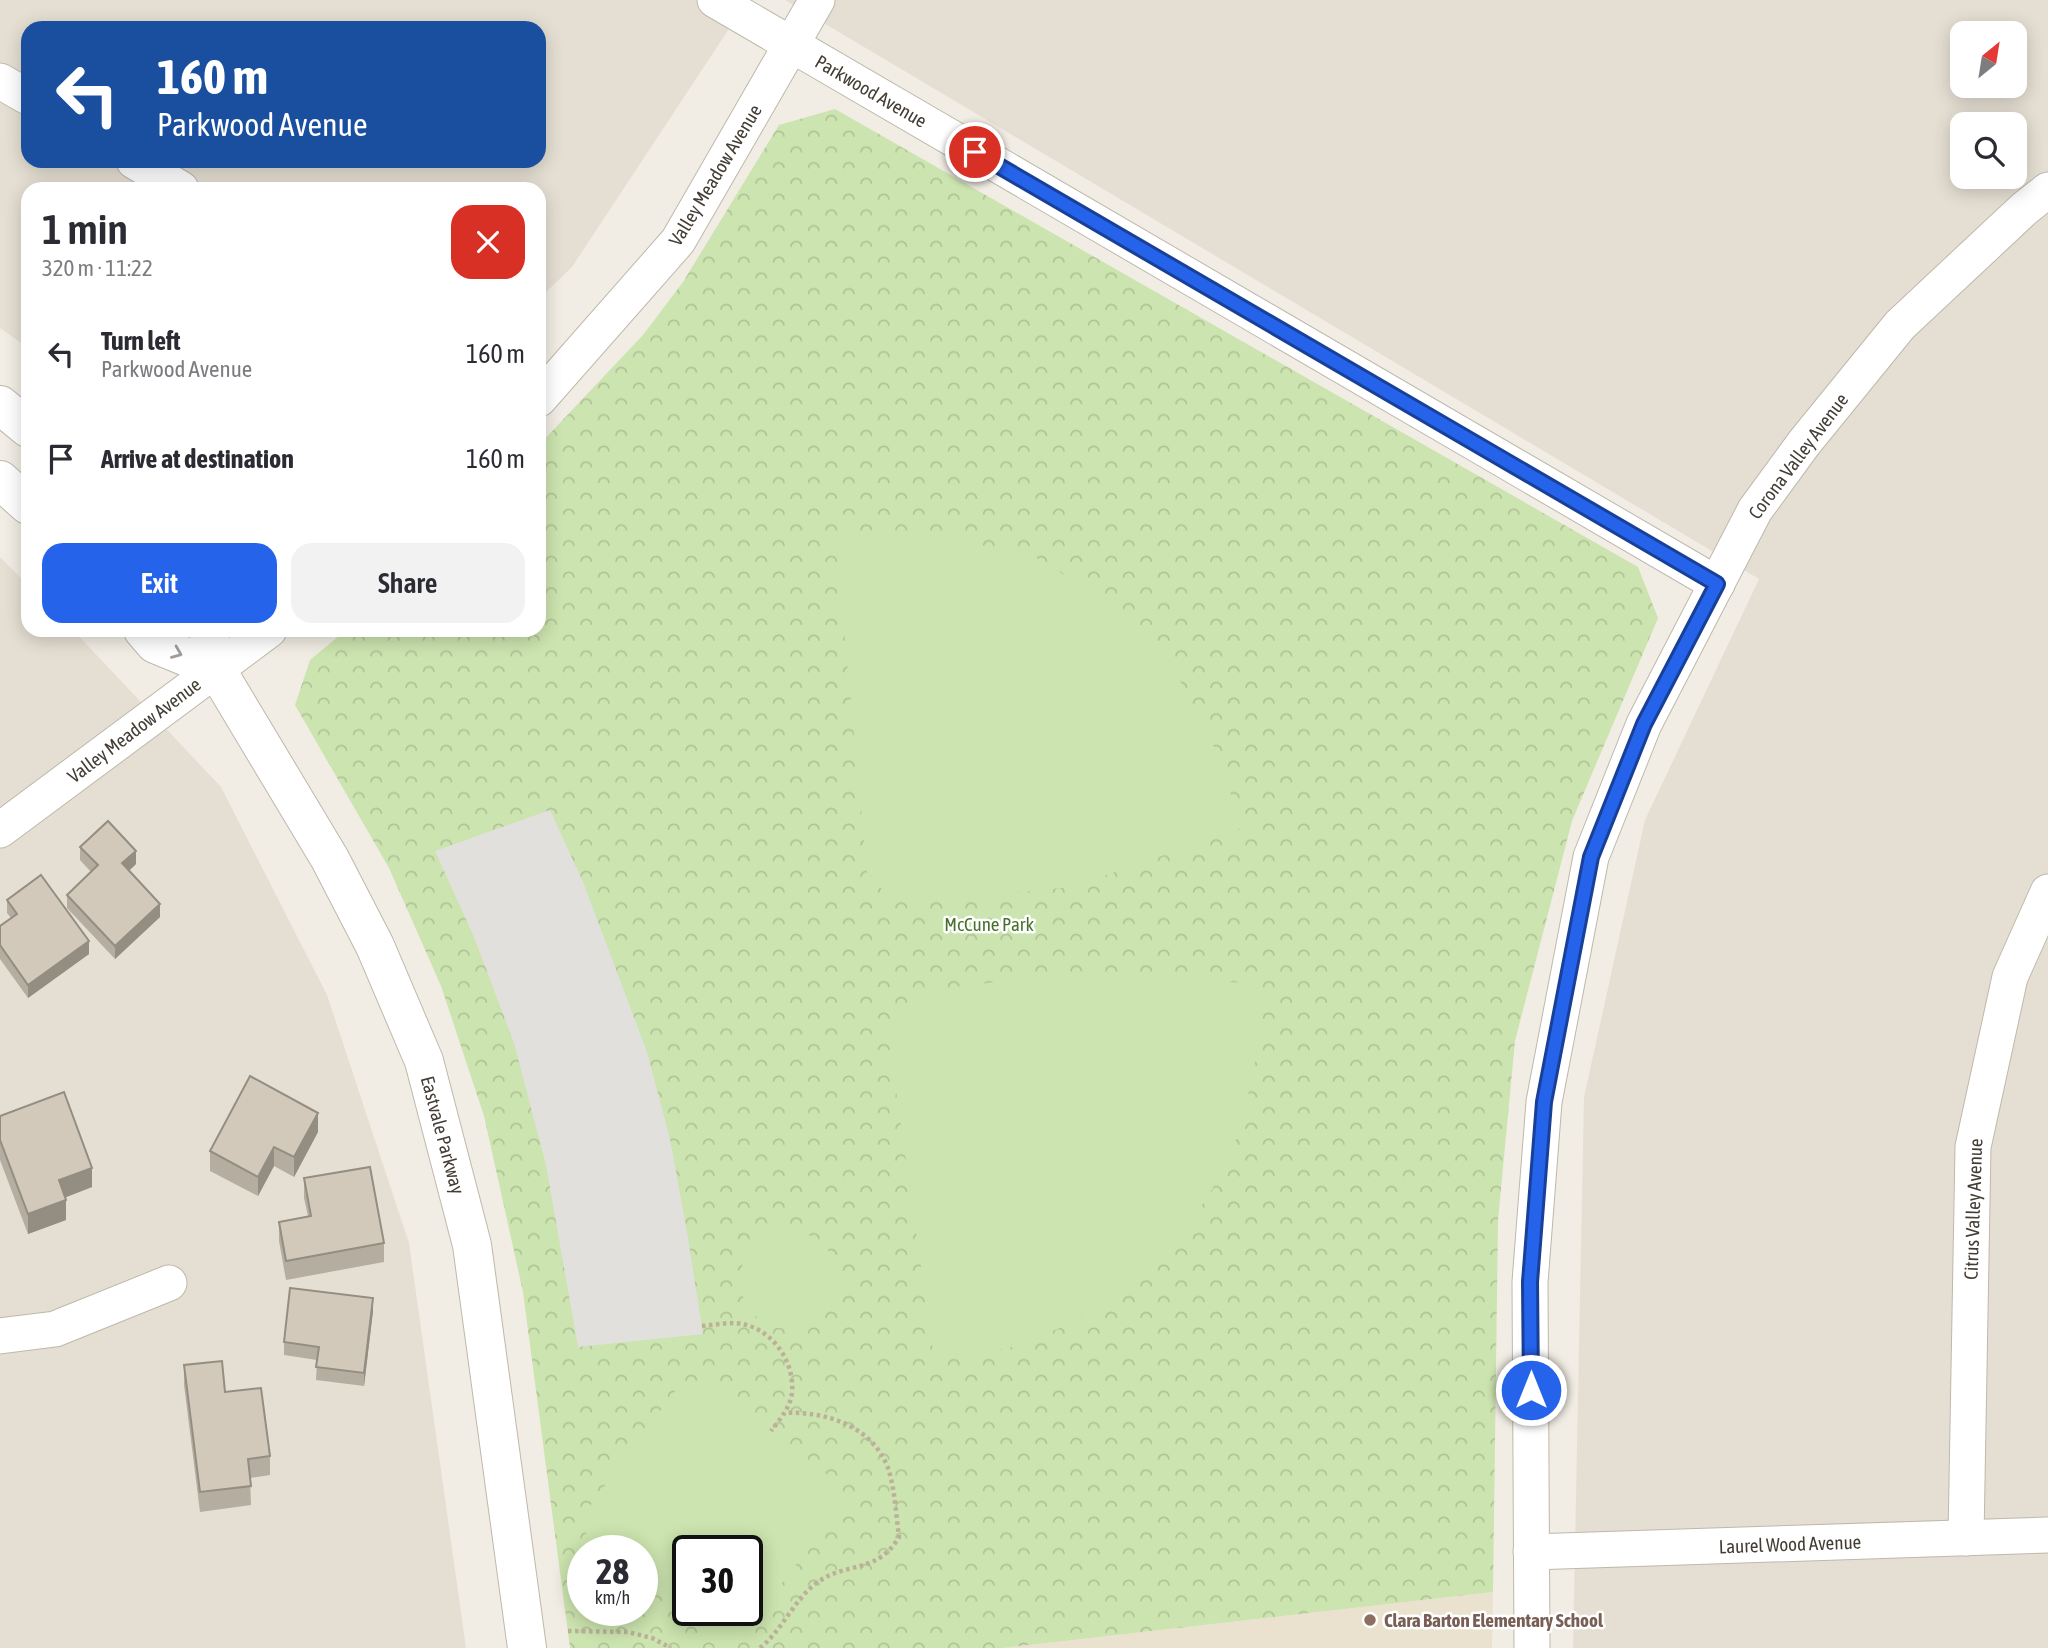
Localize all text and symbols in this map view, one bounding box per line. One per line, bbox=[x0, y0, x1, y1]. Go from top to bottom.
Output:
north arrow bbox=[1950, 21, 2026, 98]
map controls bbox=[1950, 21, 2027, 189]
text: 160 m bbox=[157, 48, 268, 104]
icon: left bbox=[42, 49, 133, 140]
street label: Parkwood Avenue bbox=[811, 50, 931, 132]
street label: Valley Meadow Avenue bbox=[664, 100, 766, 250]
text: Parkwood Avenue bbox=[157, 106, 367, 143]
button: search bbox=[1950, 112, 2027, 189]
pin bbox=[945, 122, 1005, 182]
icon: arrive bbox=[956, 133, 994, 171]
text: 1 min bbox=[42, 205, 128, 253]
button: close bbox=[451, 205, 525, 279]
text: 320 m · 11:22 bbox=[42, 255, 153, 281]
text: Turn left bbox=[101, 326, 181, 356]
icon: left bbox=[42, 335, 80, 373]
text: 160 m bbox=[466, 339, 525, 369]
text: Parkwood Avenue bbox=[101, 356, 252, 382]
street label: Corona Valley Avenue bbox=[1744, 389, 1852, 523]
icon: arrive bbox=[42, 440, 80, 478]
text: Arrive at destination bbox=[101, 444, 294, 474]
text: 160 m bbox=[466, 444, 525, 474]
button: Exit bbox=[42, 543, 277, 623]
button: Share bbox=[291, 543, 525, 623]
one-way arrow bbox=[169, 645, 182, 659]
street label: Valley Meadow Avenue bbox=[63, 673, 205, 787]
park label: McCune Park bbox=[944, 913, 1034, 935]
street label: Eastvale Parkway bbox=[417, 1074, 469, 1197]
street label: Citrus Valley Avenue bbox=[1960, 1138, 1986, 1280]
position arrow bbox=[1494, 1353, 1568, 1427]
street label: Laurel Wood Avenue bbox=[1718, 1531, 1862, 1557]
speed limit sign: 30 bbox=[672, 1535, 763, 1626]
text: 28 bbox=[596, 1551, 629, 1591]
text: km/h bbox=[595, 1587, 630, 1608]
place label: Clara Barton Elementary School bbox=[1384, 1609, 1604, 1631]
marker: Clara Barton Elementary School bbox=[1362, 1612, 1378, 1628]

